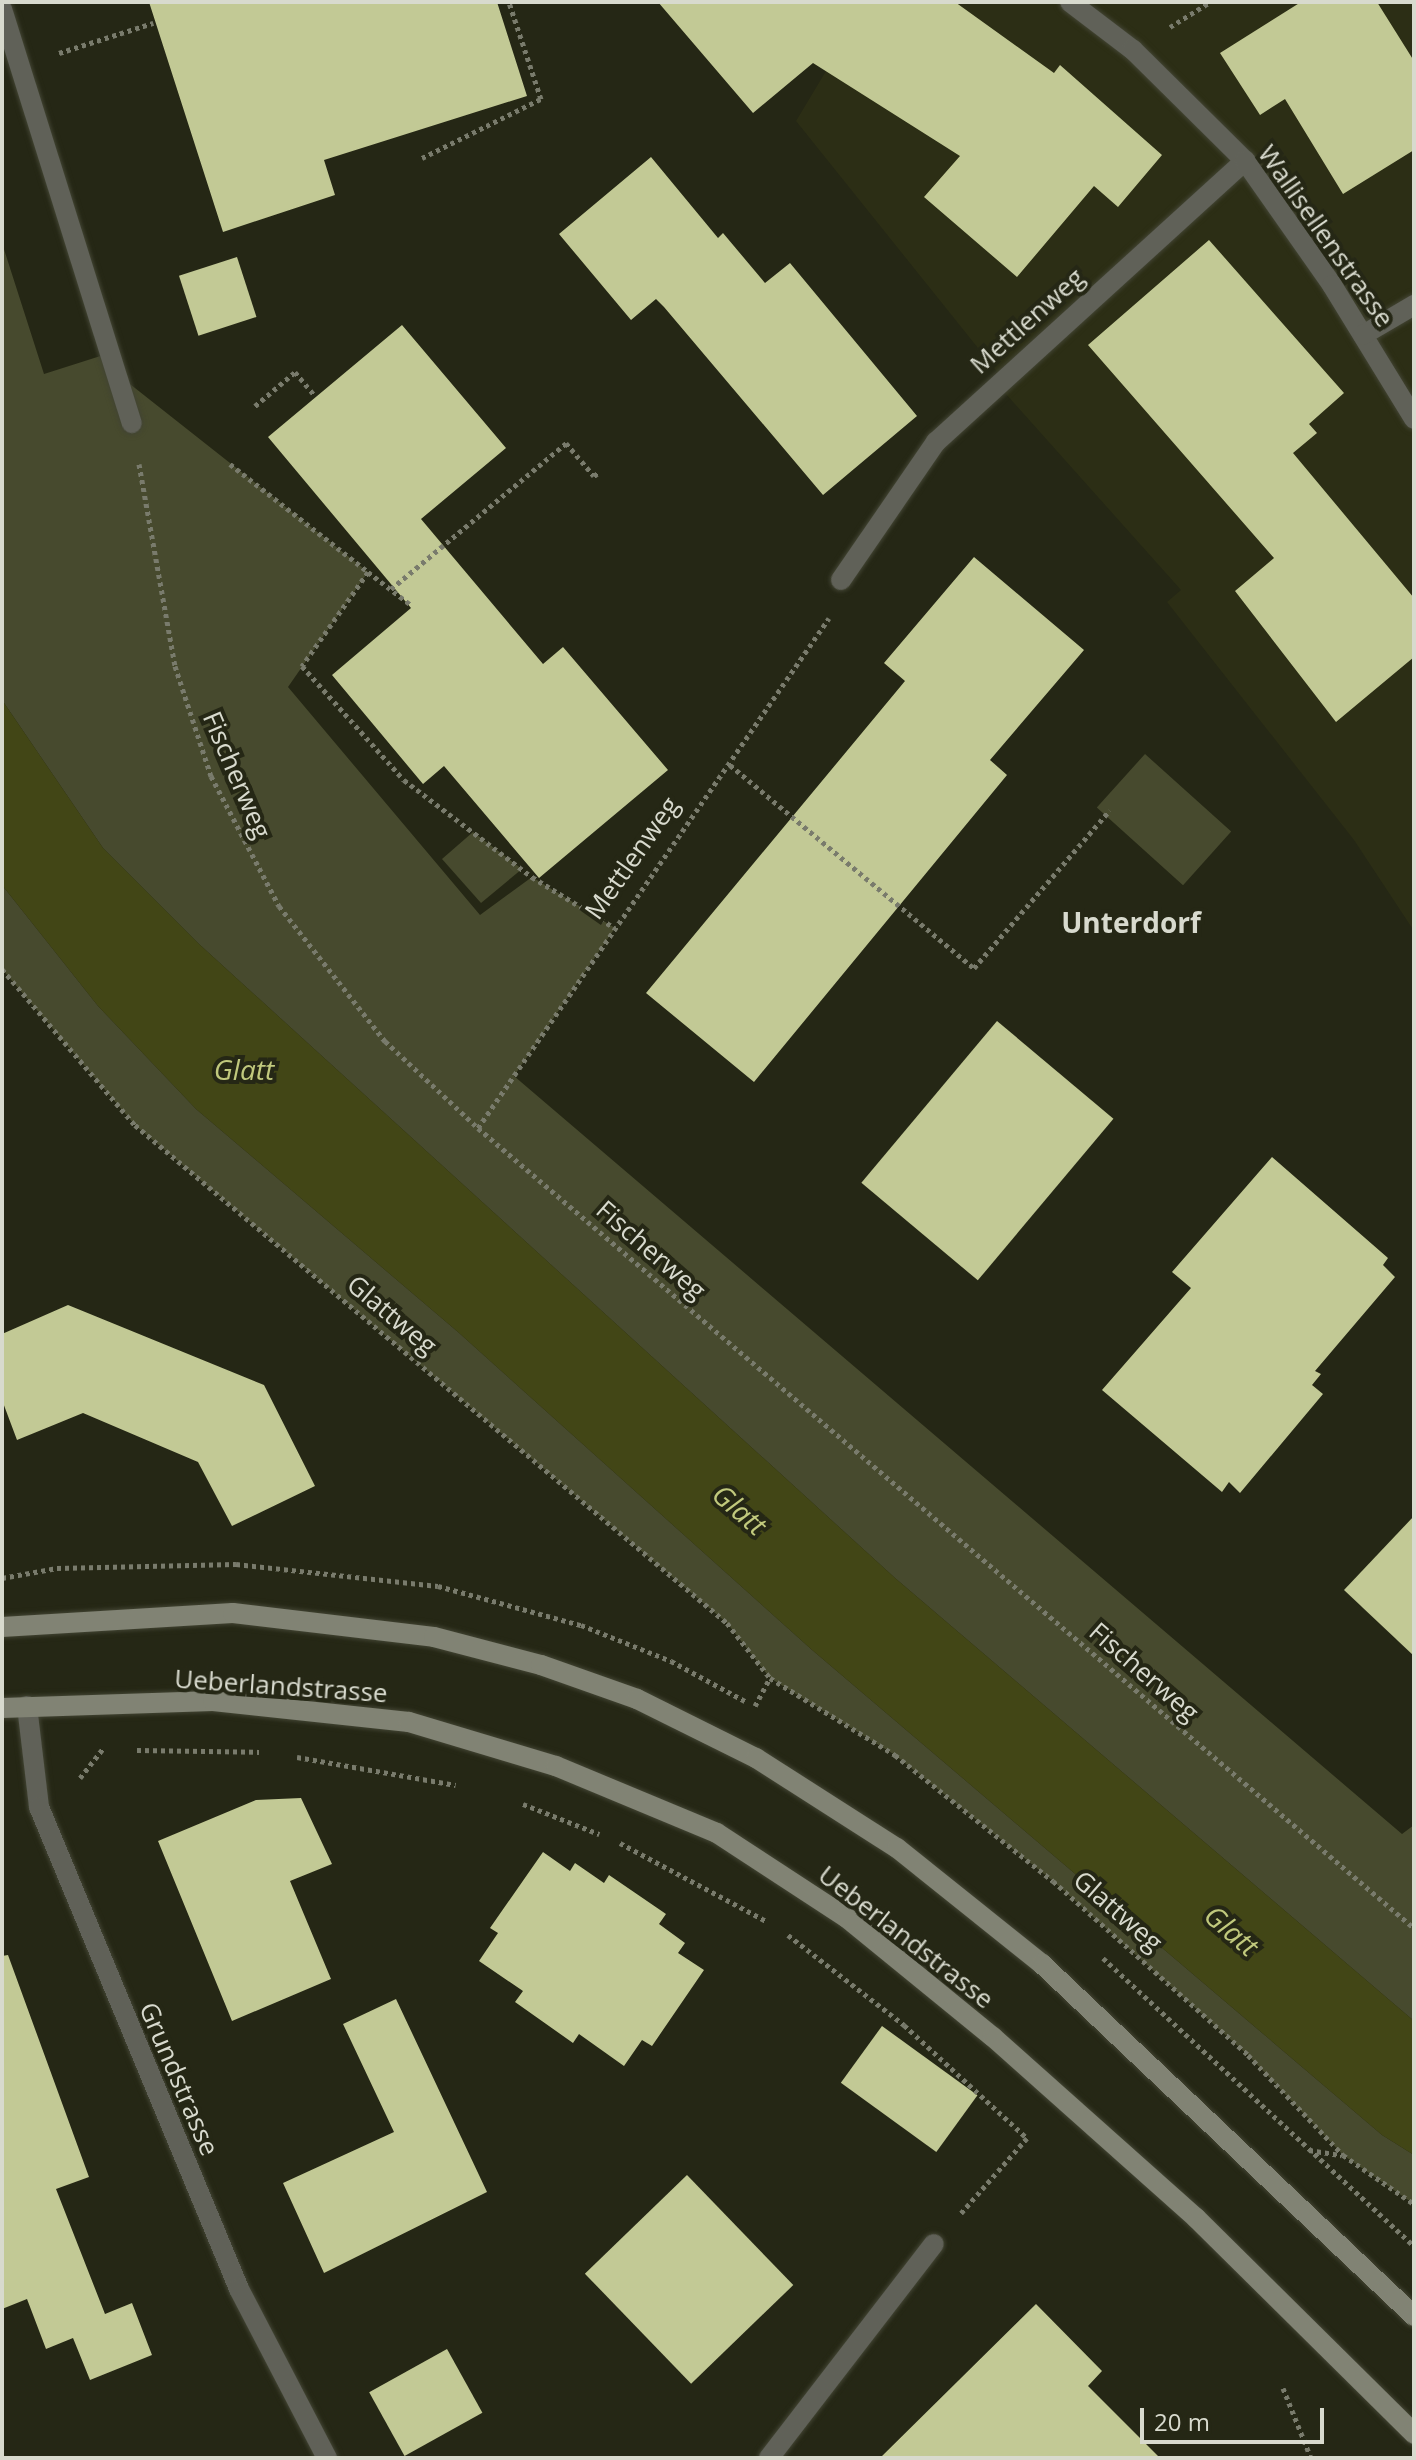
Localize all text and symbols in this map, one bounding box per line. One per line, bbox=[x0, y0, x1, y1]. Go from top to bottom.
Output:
street label: Wallisellenstrasse bbox=[1252, 139, 1400, 333]
street label: Mettlenweg bbox=[964, 262, 1090, 380]
street label: Fischerweg bbox=[196, 707, 278, 843]
street label: Mettlenweg bbox=[578, 791, 686, 925]
district label: Unterdorf bbox=[1061, 905, 1201, 939]
water label: Glatt bbox=[214, 1052, 274, 1086]
street label: Fischerweg bbox=[590, 1194, 712, 1306]
street label: Glattweg bbox=[341, 1269, 443, 1361]
water label: Glatt bbox=[706, 1477, 774, 1541]
street label: Fischerweg bbox=[1083, 1616, 1205, 1728]
street label: Ueberlandstrasse bbox=[173, 1663, 389, 1709]
street label: Ueberlandstrasse bbox=[812, 1859, 1000, 2015]
street label: Glattweg bbox=[1067, 1864, 1169, 1958]
water label: Glatt bbox=[1198, 1898, 1266, 1962]
street label: Grundstrasse bbox=[133, 1998, 225, 2160]
scale bar bbox=[1144, 2392, 1328, 2442]
text: 20 m bbox=[1154, 2405, 1210, 2438]

